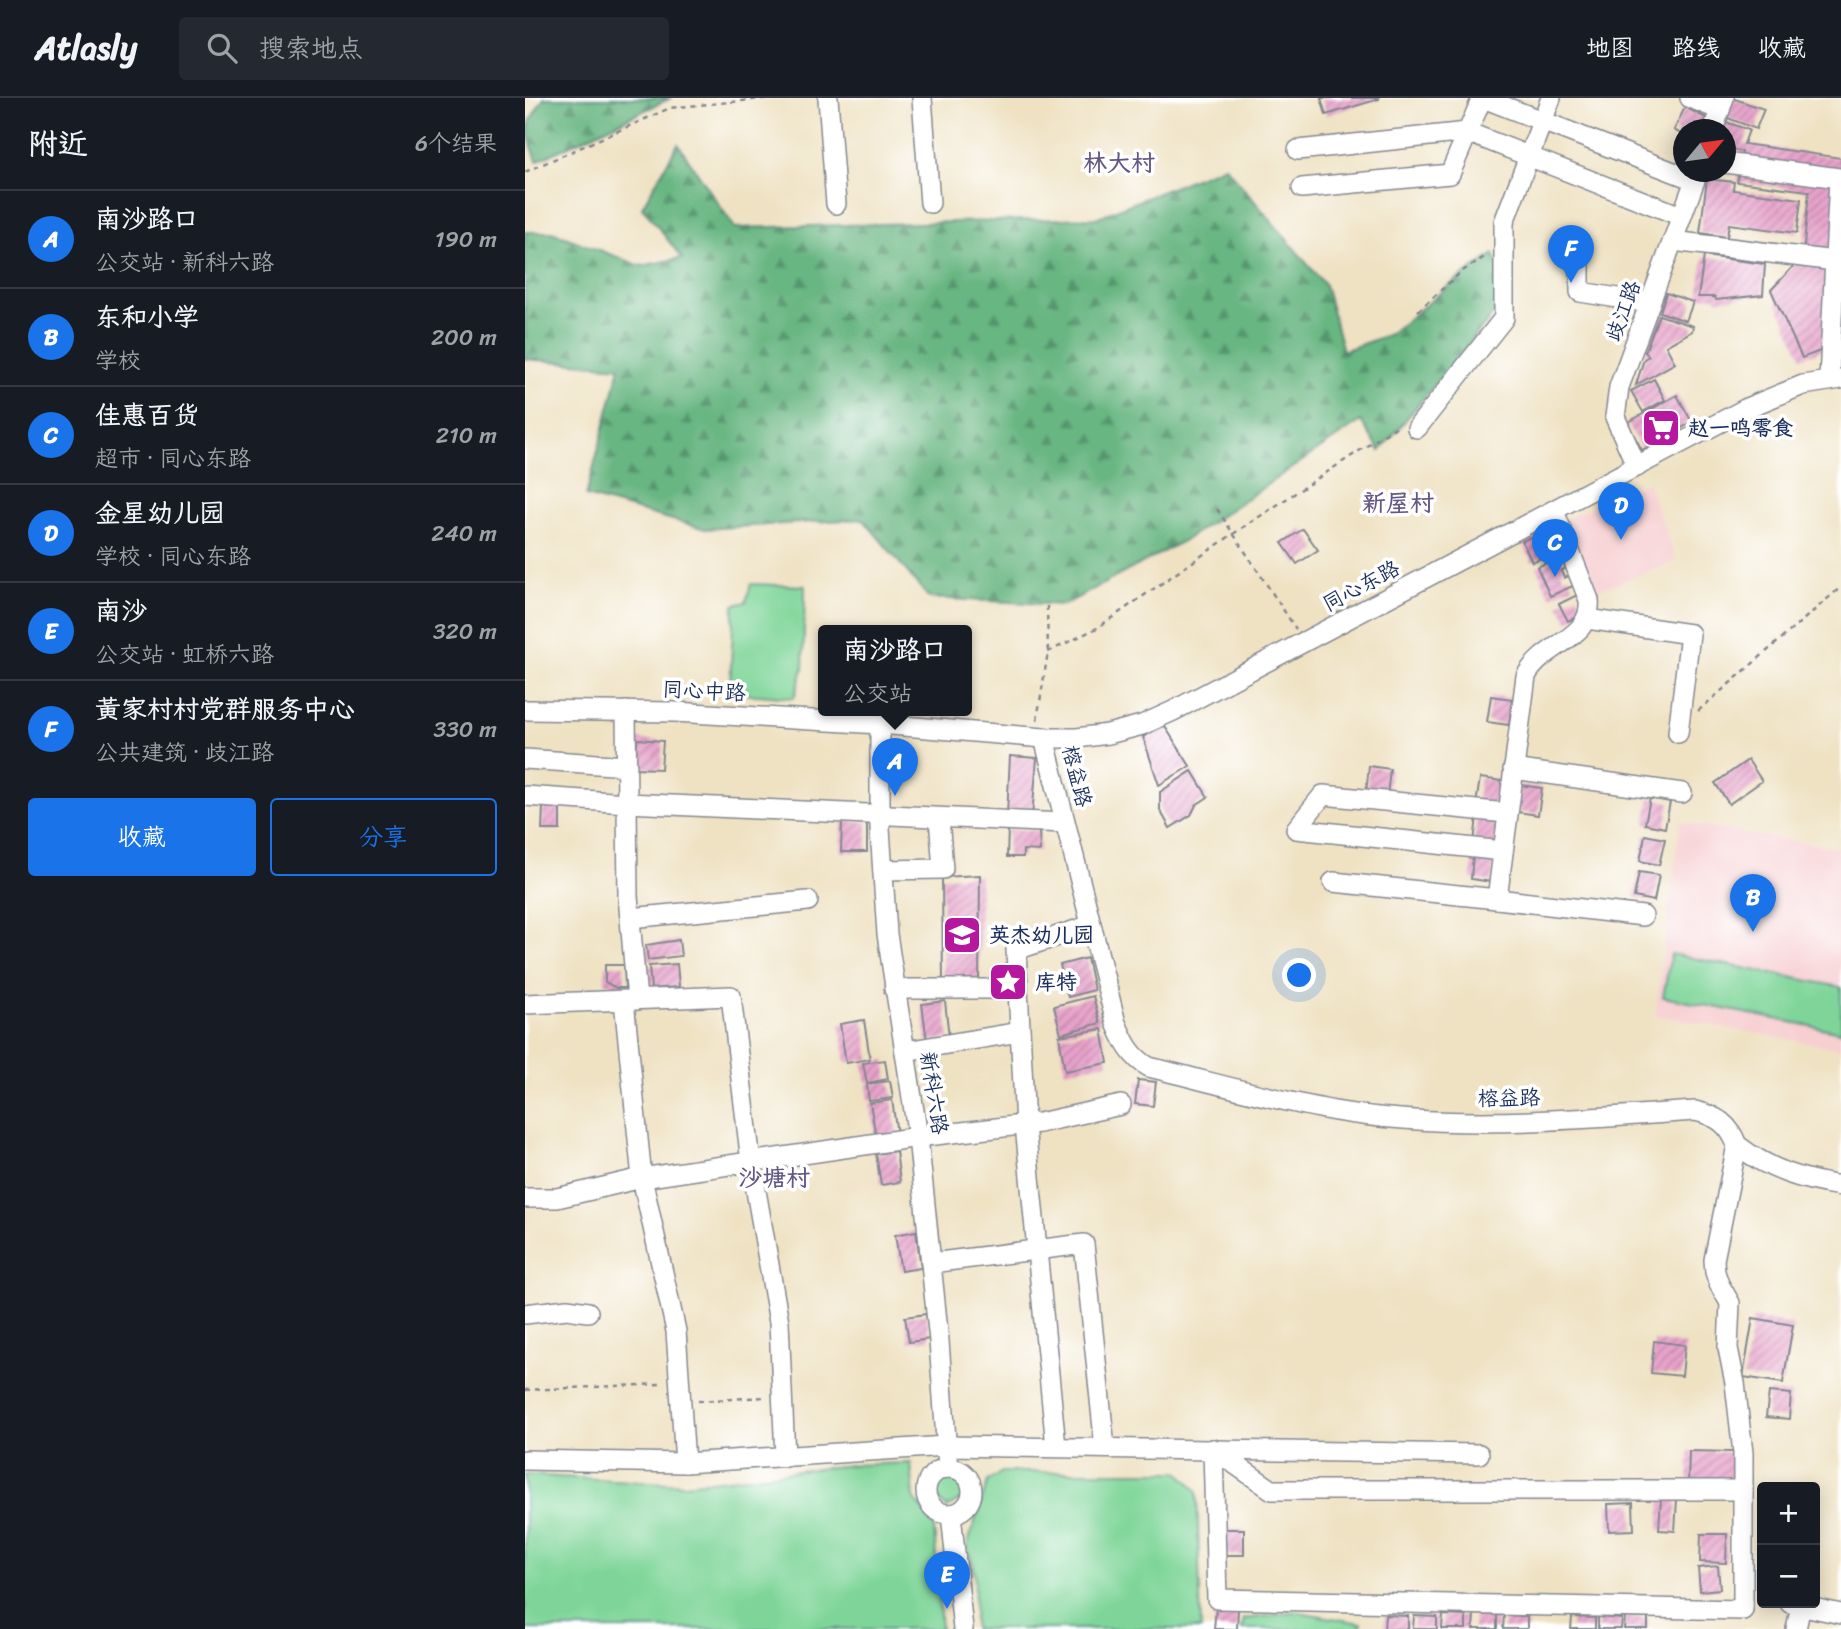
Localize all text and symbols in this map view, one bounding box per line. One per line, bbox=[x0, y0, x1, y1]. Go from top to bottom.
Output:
search box bbox=[179, 17, 669, 80]
text: Atlasly bbox=[35, 19, 137, 77]
text: 搜索地点 bbox=[259, 25, 363, 71]
text: 地图 bbox=[1586, 27, 1634, 69]
text: 路线 bbox=[1672, 27, 1720, 69]
text: 收藏 bbox=[1758, 27, 1806, 69]
icon: search bbox=[203, 29, 241, 67]
text: 附近 bbox=[28, 117, 88, 171]
north arrow bbox=[1673, 119, 1736, 182]
text: 6个结果 bbox=[415, 123, 497, 164]
district label: 林大村 bbox=[1083, 142, 1155, 184]
text: 南沙路口 bbox=[95, 196, 199, 242]
text: A bbox=[43, 219, 59, 260]
text: 190 m bbox=[435, 219, 497, 260]
pin: F bbox=[1548, 225, 1594, 283]
text: 公交站 · 新科六路 bbox=[95, 242, 274, 283]
street label: 歧江路 bbox=[1594, 275, 1652, 347]
text: 东和小学 bbox=[95, 294, 199, 340]
text: B bbox=[44, 317, 58, 358]
text: 200 m bbox=[431, 317, 497, 358]
text: 学校 bbox=[95, 340, 141, 381]
text: 佳惠百货 bbox=[95, 392, 199, 438]
supermarket icon: 赵一鸣零食 bbox=[1640, 407, 1682, 449]
place label: 赵一鸣零食 bbox=[1688, 409, 1793, 447]
text: C bbox=[44, 415, 58, 456]
text: 210 m bbox=[436, 415, 497, 456]
text: 超市 · 同心东路 bbox=[95, 438, 251, 479]
district label: 新屋村 bbox=[1362, 482, 1434, 524]
pin: D bbox=[1598, 482, 1644, 540]
text: 金星幼儿园 bbox=[95, 490, 225, 536]
text: D bbox=[44, 513, 58, 554]
text: 240 m bbox=[431, 513, 497, 554]
pin: C bbox=[1532, 519, 1578, 577]
text: 学校 · 同心东路 bbox=[95, 536, 251, 577]
street label: 同心东路 bbox=[1315, 550, 1407, 622]
text: 南沙 bbox=[95, 588, 147, 634]
text: E bbox=[45, 611, 57, 652]
text: 320 m bbox=[433, 611, 497, 652]
popup bbox=[818, 625, 972, 716]
text: 南沙路口 bbox=[843, 627, 947, 673]
text: 公交站 · 虹桥六路 bbox=[95, 634, 274, 675]
street label: 同心中路 bbox=[661, 670, 747, 712]
text: 公交站 bbox=[843, 673, 912, 714]
text: 黄家村村党群服务中心 bbox=[95, 686, 355, 732]
text: F bbox=[45, 709, 57, 750]
text: 330 m bbox=[434, 709, 497, 750]
text: 公共建筑 · 歧江路 bbox=[95, 732, 274, 773]
pin: A bbox=[872, 738, 918, 796]
street label: 榕益路 bbox=[1051, 741, 1103, 811]
button: 收藏 bbox=[28, 798, 256, 876]
button: 分享 bbox=[270, 798, 497, 876]
pin: B bbox=[1730, 874, 1776, 932]
school or university icon: 英杰幼儿园 bbox=[941, 914, 983, 956]
place label: 英杰幼儿园 bbox=[989, 916, 1094, 954]
your location bbox=[1282, 958, 1316, 992]
place icon: 库特 bbox=[987, 961, 1029, 1003]
place label: 库特 bbox=[1035, 963, 1077, 1001]
street label: 新科六路 bbox=[909, 1049, 959, 1137]
street label: 榕益路 bbox=[1477, 1078, 1541, 1118]
district label: 沙塘村 bbox=[738, 1157, 810, 1199]
map controls bbox=[1757, 1482, 1820, 1608]
button: + bbox=[1757, 1482, 1820, 1545]
button: − bbox=[1757, 1545, 1820, 1608]
pin: E bbox=[924, 1551, 970, 1609]

